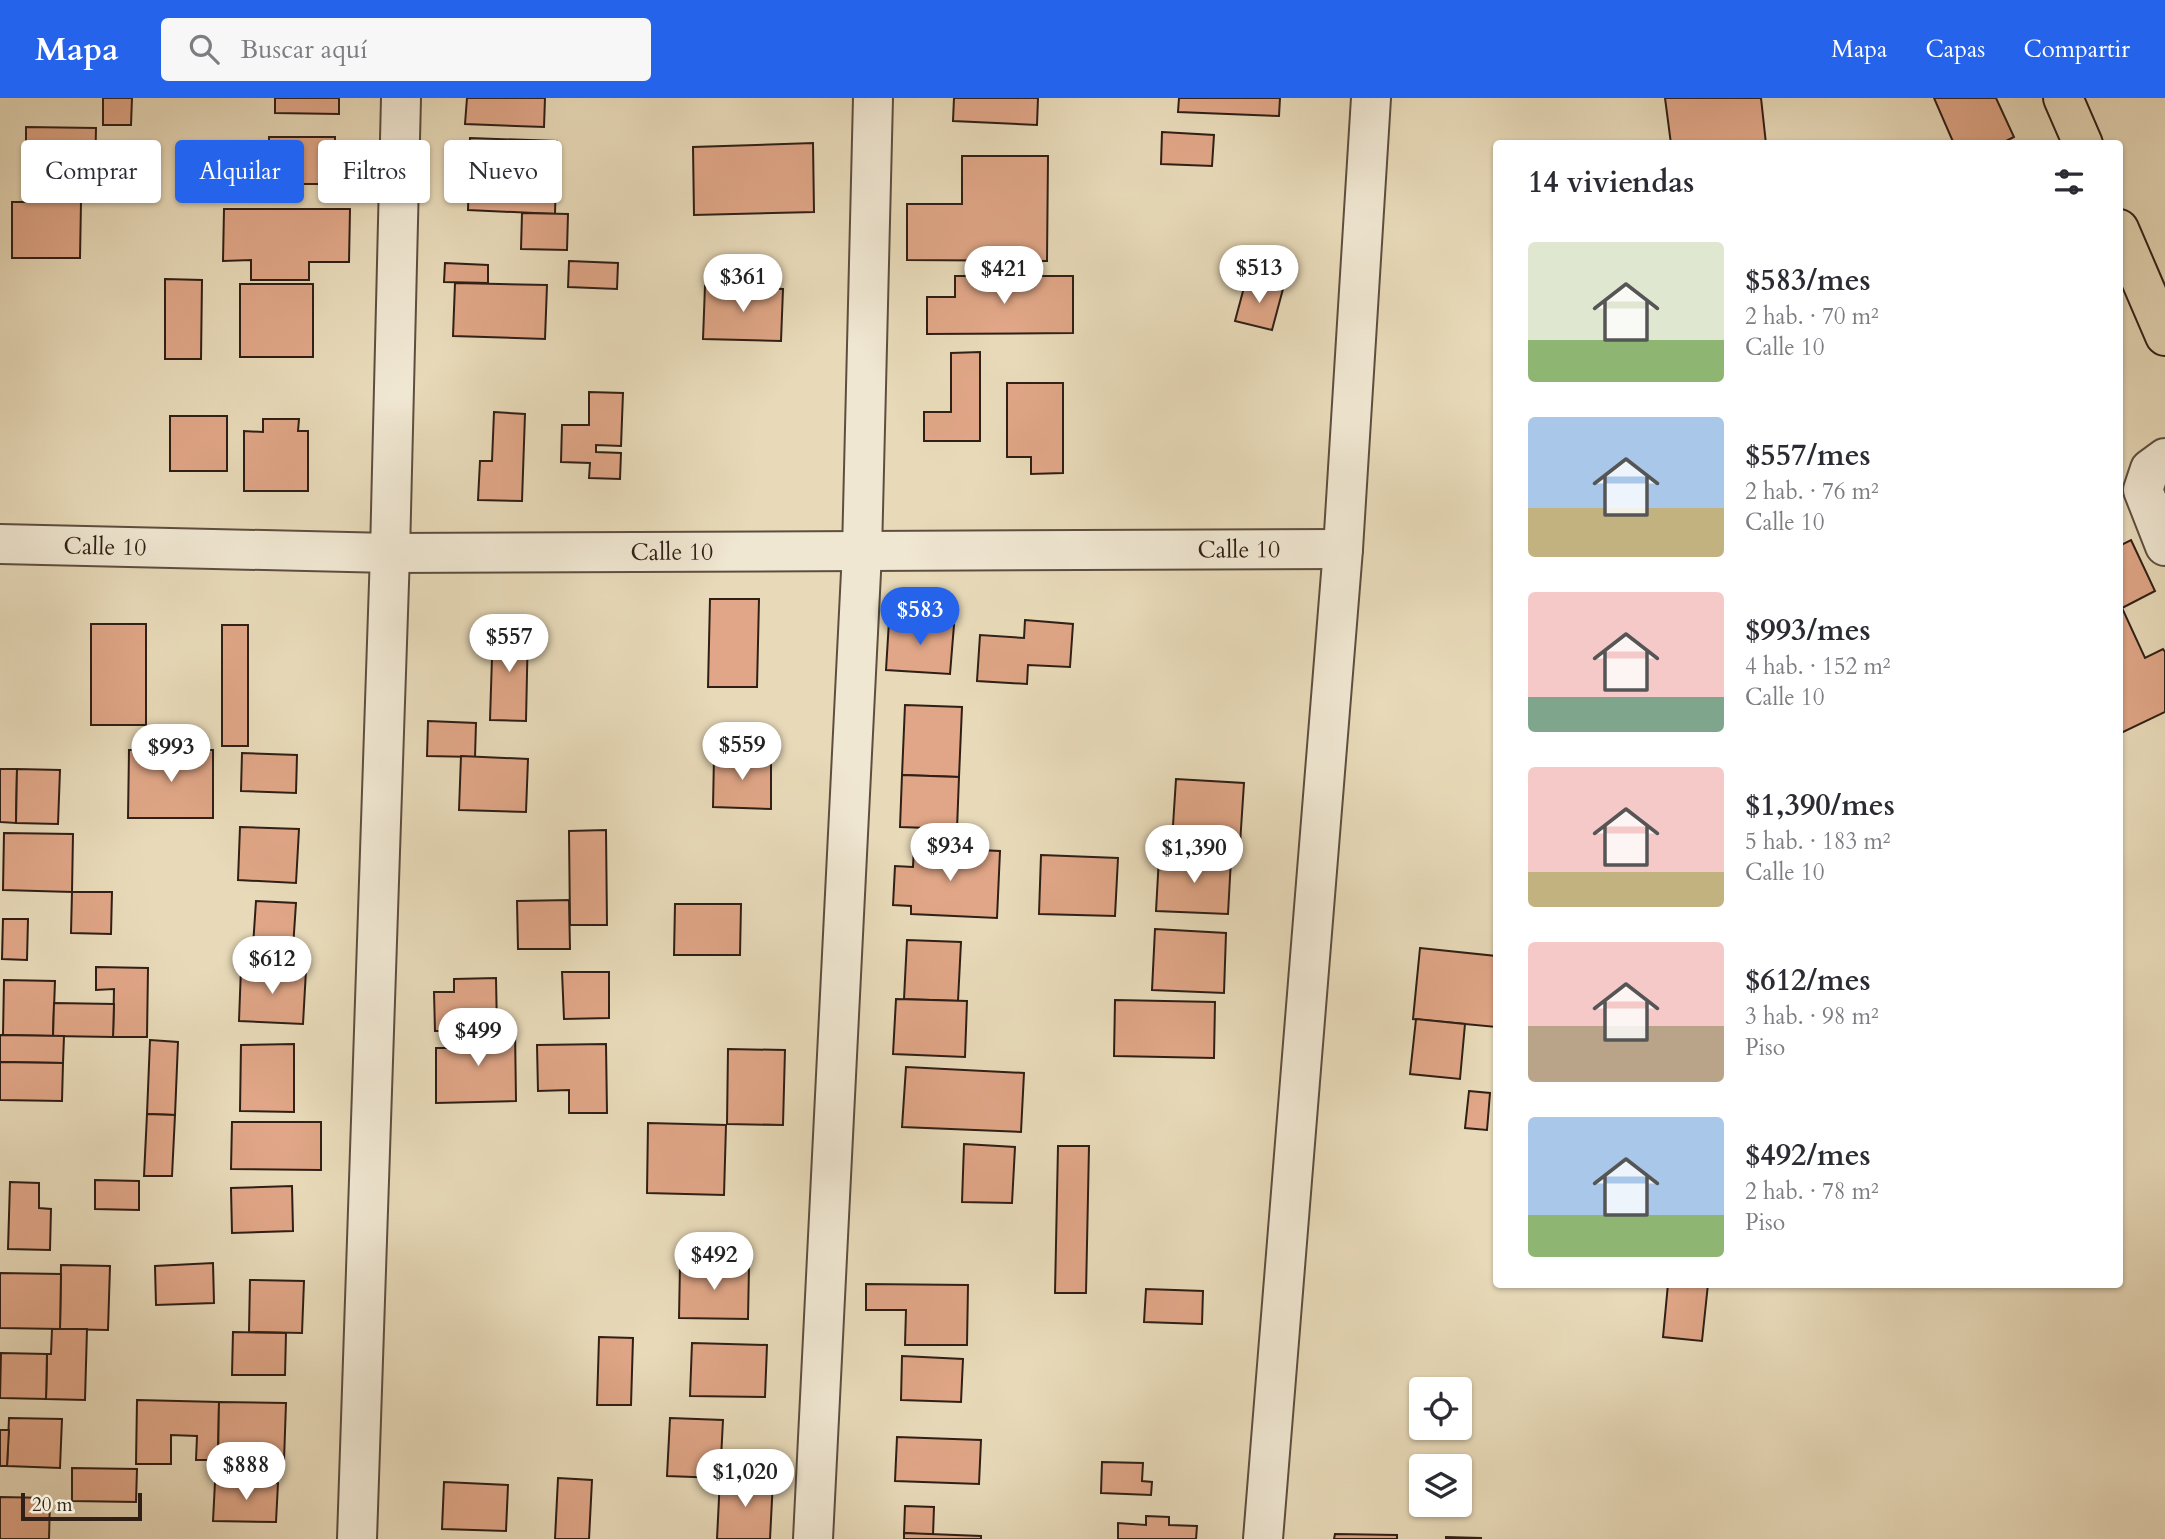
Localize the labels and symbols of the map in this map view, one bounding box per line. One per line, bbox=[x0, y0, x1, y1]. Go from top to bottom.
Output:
pin: $421 bbox=[963, 246, 1045, 306]
pin: $513 bbox=[1218, 246, 1300, 305]
pin: $361 bbox=[702, 254, 784, 314]
street label: Calle 10 bbox=[63, 529, 147, 564]
street label: Calle 10 bbox=[1197, 533, 1280, 567]
street label: Calle 10 bbox=[630, 536, 713, 569]
pin: $583 bbox=[879, 588, 961, 647]
pin: $557 bbox=[468, 614, 550, 674]
pin: $559 bbox=[701, 722, 783, 782]
pin: $993 bbox=[130, 724, 212, 784]
pin: $934 bbox=[909, 824, 991, 883]
pin: $1,390 bbox=[1137, 826, 1251, 885]
pin: $612 bbox=[231, 936, 313, 996]
pin: $499 bbox=[437, 1009, 519, 1068]
pin: $492 bbox=[673, 1232, 755, 1292]
pin: $888 bbox=[205, 1442, 287, 1502]
pin: $1,020 bbox=[688, 1450, 802, 1509]
scale bar bbox=[21, 1490, 142, 1522]

